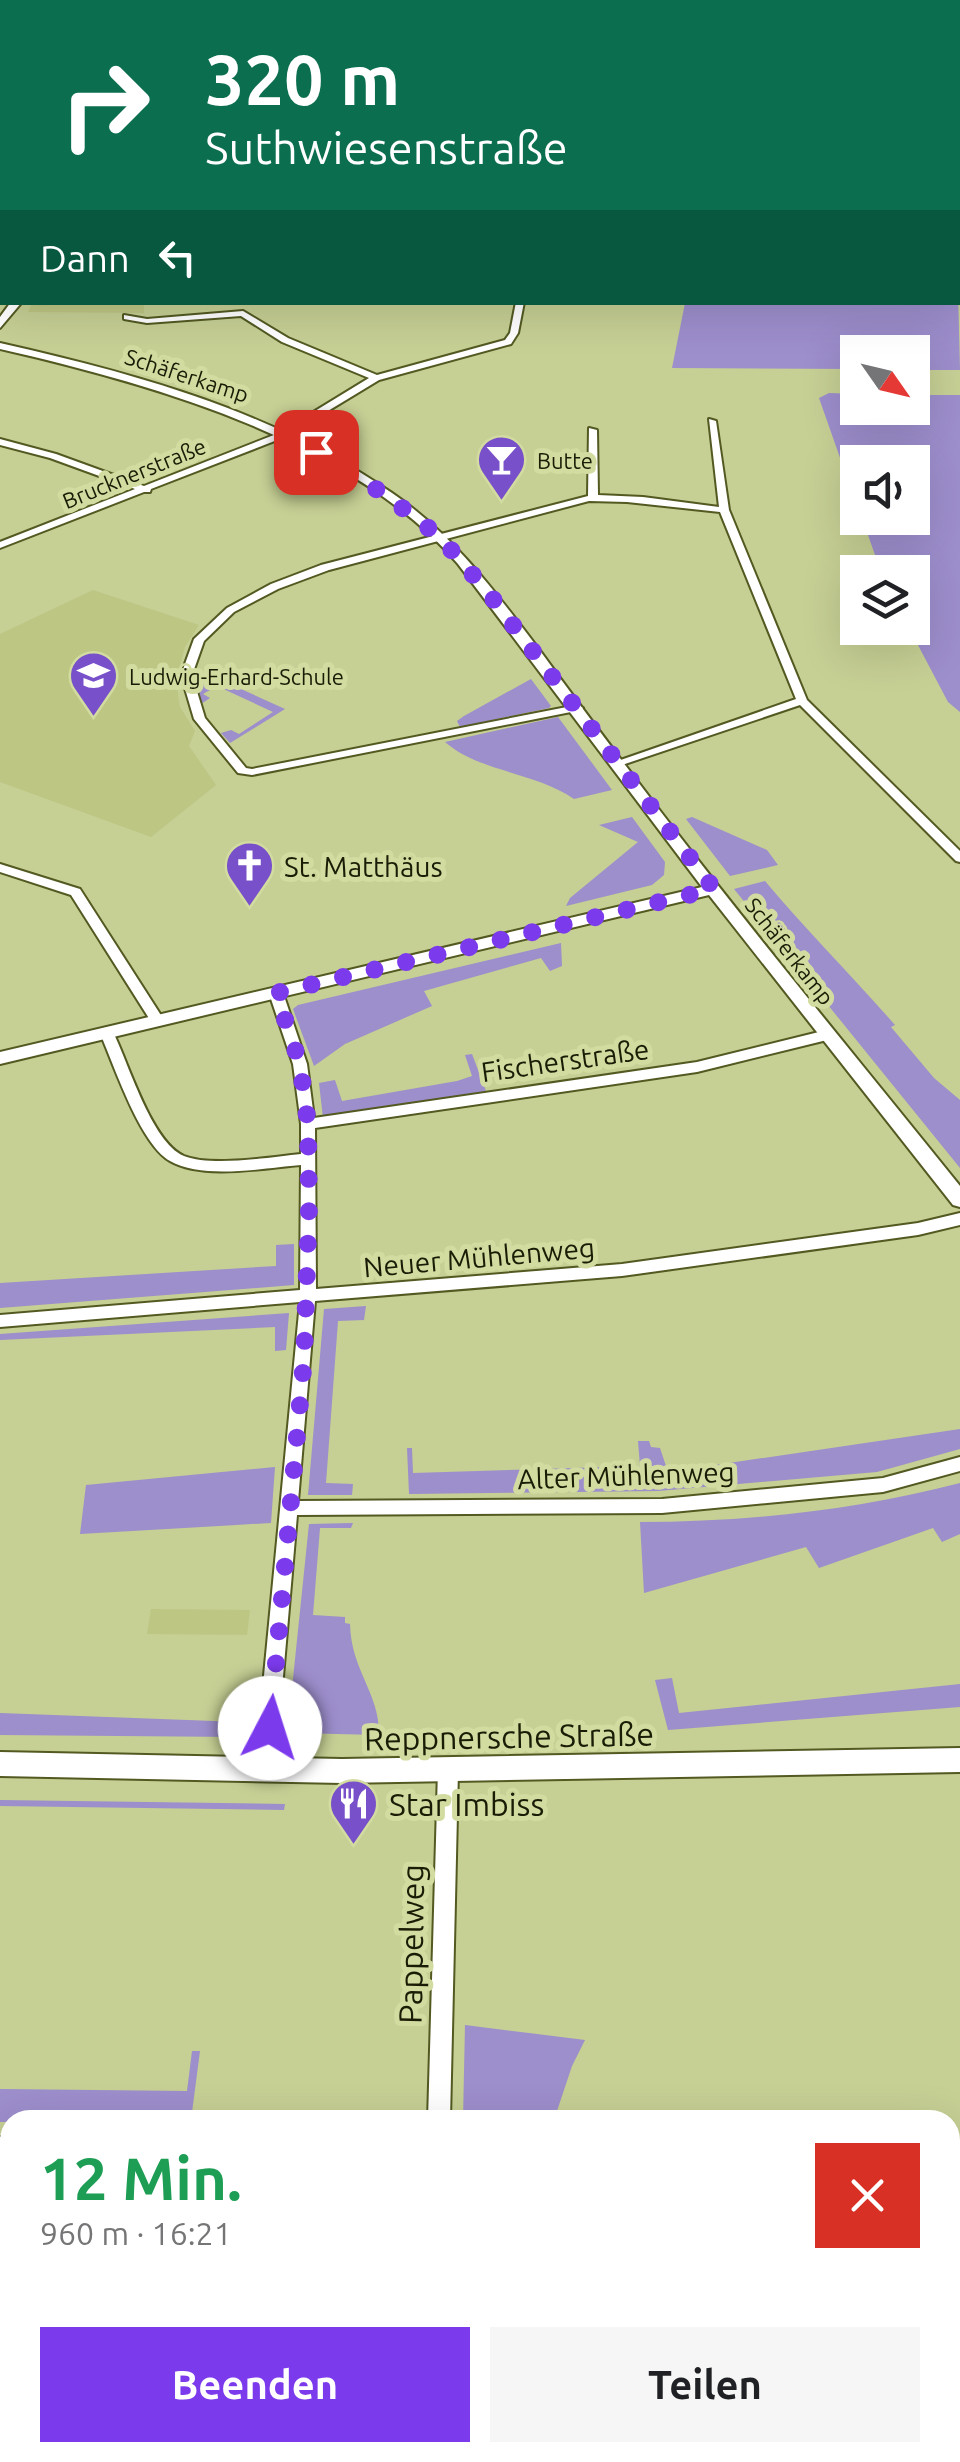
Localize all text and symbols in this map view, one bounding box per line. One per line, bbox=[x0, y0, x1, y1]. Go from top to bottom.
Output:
icon: right bbox=[40, 40, 170, 170]
text: 320 m bbox=[205, 40, 400, 118]
text: Suthwiesenstraße bbox=[205, 122, 568, 173]
icon: left bbox=[150, 230, 205, 285]
text: Dann bbox=[40, 237, 130, 279]
north arrow bbox=[840, 335, 930, 425]
map controls bbox=[840, 335, 930, 645]
street label: Schäferkamp bbox=[122, 343, 252, 407]
pin bbox=[274, 410, 359, 495]
icon: arrive bbox=[289, 425, 344, 480]
street label: Brucknerstraße bbox=[59, 433, 209, 513]
bar icon: Butte bbox=[476, 434, 528, 502]
button: sound bbox=[840, 445, 930, 535]
place label: Butte bbox=[537, 448, 593, 473]
button: layers bbox=[840, 555, 930, 645]
school or university icon: Ludwig-Erhard-Schule bbox=[68, 650, 120, 718]
place label: Ludwig-Erhard-Schule bbox=[129, 664, 344, 689]
church icon: St. Matthäus bbox=[223, 840, 275, 908]
place label: St. Matthäus bbox=[284, 851, 443, 882]
street label: Schäferkamp bbox=[741, 893, 839, 1009]
street label: Fischerstraße bbox=[479, 1033, 651, 1087]
street label: Neuer Mühlenweg bbox=[362, 1231, 596, 1283]
street label: Alter Mühlenweg bbox=[517, 1456, 735, 1494]
position arrow bbox=[218, 1676, 322, 1780]
street label: Reppnersche Straße bbox=[364, 1715, 654, 1757]
restaurant icon: Star Imbiss bbox=[328, 1778, 380, 1846]
place label: Star Imbiss bbox=[389, 1786, 544, 1822]
street label: Pappelweg bbox=[392, 1864, 430, 2024]
button: close bbox=[815, 2143, 920, 2248]
text: 12 Min. bbox=[40, 2144, 242, 2211]
text: 960 m · 16:21 bbox=[40, 2215, 232, 2251]
button: Beenden bbox=[40, 2327, 470, 2442]
button: Teilen bbox=[490, 2327, 920, 2442]

